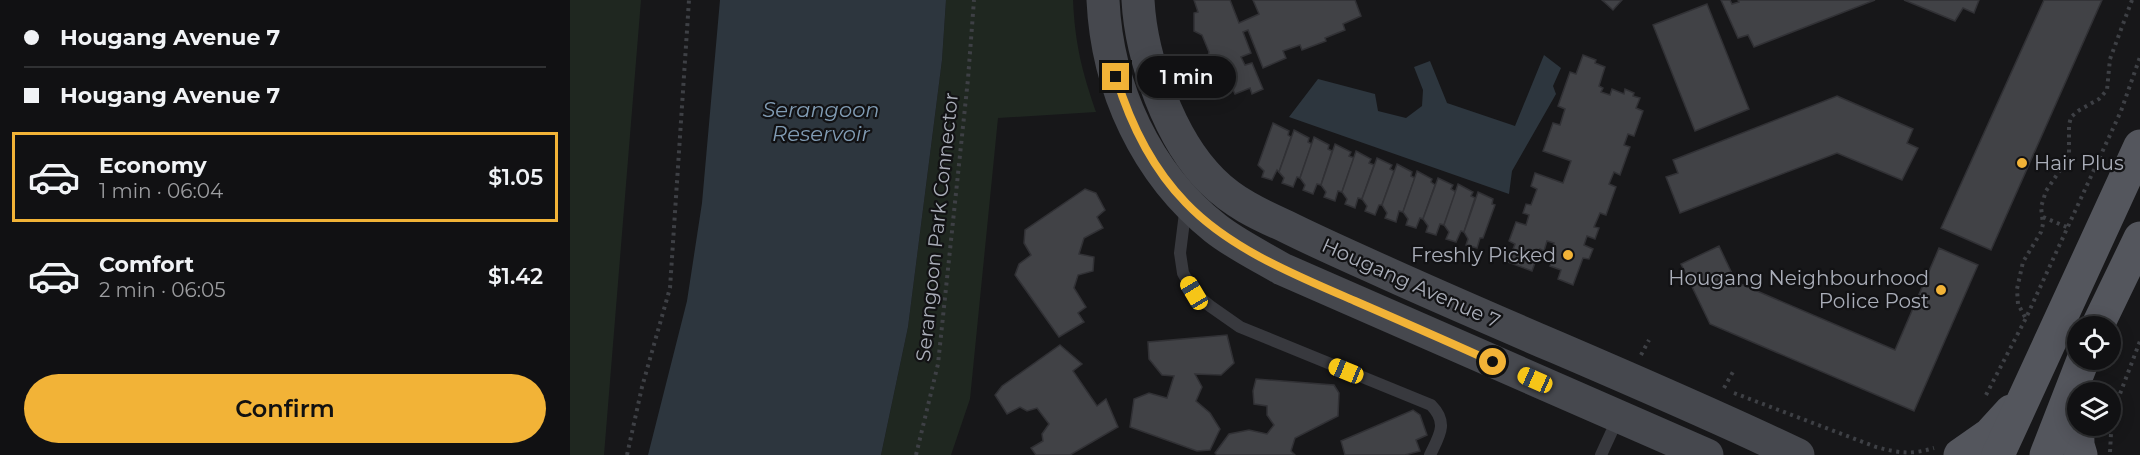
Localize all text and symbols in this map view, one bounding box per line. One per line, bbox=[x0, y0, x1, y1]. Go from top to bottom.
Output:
text: Hougang Avenue 7 bbox=[60, 24, 280, 51]
callout: 1 min bbox=[1137, 56, 1236, 98]
route end bbox=[1102, 63, 1129, 90]
text: 1 min bbox=[1160, 65, 1213, 89]
text: Hougang Avenue 7 bbox=[60, 82, 280, 109]
street label: Serangoon Park Connector bbox=[911, 91, 963, 363]
water label: Serangoon Reservoir bbox=[762, 97, 880, 146]
icon: car bbox=[27, 150, 81, 204]
place label: Hair Plus bbox=[2034, 151, 2124, 175]
text: Economy bbox=[99, 152, 207, 179]
marker: Hair Plus bbox=[2015, 156, 2029, 170]
text: $1.05 bbox=[488, 164, 543, 191]
text: 1 min · 06:04 bbox=[99, 179, 223, 203]
street label: Hougang Avenue 7 bbox=[1318, 233, 1504, 333]
place label: Freshly Picked bbox=[1411, 243, 1556, 267]
marker: Freshly Picked bbox=[1561, 248, 1575, 262]
icon: car bbox=[27, 249, 81, 303]
text: Comfort bbox=[99, 251, 194, 278]
text: $1.42 bbox=[488, 263, 543, 290]
place label: Hougang Neighbourhood Police Post bbox=[1668, 266, 1929, 313]
car bbox=[1177, 273, 1211, 313]
text: 2 min · 06:05 bbox=[99, 278, 225, 302]
marker: Hougang Neighbourhood Police Post bbox=[1934, 283, 1948, 297]
map controls bbox=[2067, 316, 2121, 436]
button: locate bbox=[2067, 316, 2121, 370]
route start bbox=[1479, 348, 1506, 375]
car bbox=[1326, 356, 1366, 386]
car bbox=[1515, 364, 1555, 396]
button: Confirm bbox=[24, 374, 546, 443]
button: layers bbox=[2067, 382, 2121, 436]

